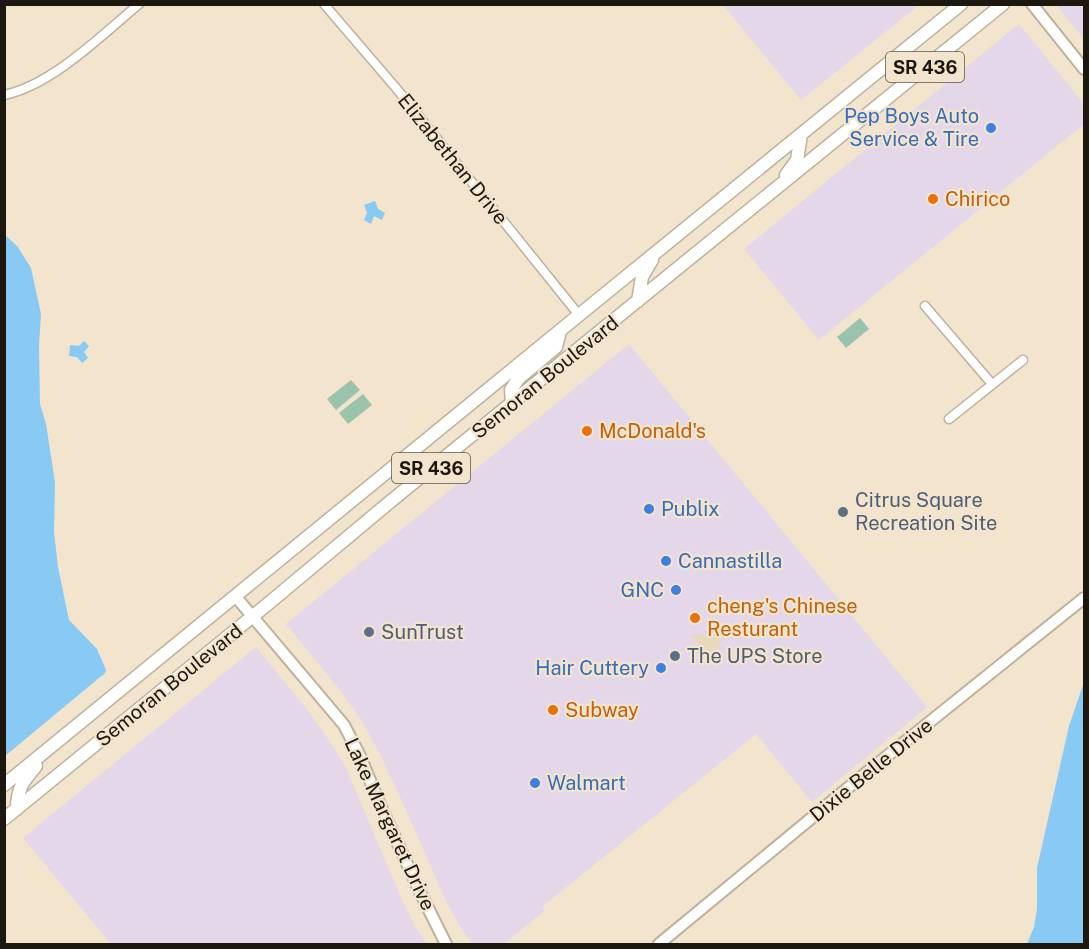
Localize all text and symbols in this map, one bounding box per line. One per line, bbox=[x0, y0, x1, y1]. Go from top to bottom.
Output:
road number: SR 436 bbox=[886, 52, 964, 82]
street label: Elizabethan Drive bbox=[393, 89, 513, 229]
place label: Pep Boys Auto Service & Tire bbox=[844, 104, 979, 151]
marker: Pep Boys Auto Service & Tire bbox=[984, 121, 998, 135]
place label: Chirico bbox=[945, 187, 1010, 211]
marker: Chirico bbox=[926, 192, 940, 206]
street label: Semoran Boulevard bbox=[467, 310, 623, 444]
place label: McDonald's bbox=[599, 419, 706, 443]
marker: McDonald's bbox=[580, 424, 594, 438]
road number: SR 436 bbox=[392, 453, 470, 483]
place label: Citrus Square Recreation Site bbox=[855, 488, 997, 535]
place label: Publix bbox=[661, 497, 720, 521]
marker: Publix bbox=[642, 502, 656, 516]
marker: Citrus Square Recreation Site bbox=[836, 505, 850, 519]
place label: Cannastilla bbox=[678, 549, 782, 573]
marker: Cannastilla bbox=[659, 554, 673, 568]
place label: GNC bbox=[620, 578, 664, 602]
marker: GNC bbox=[669, 583, 683, 597]
place label: cheng's Chinese Resturant bbox=[707, 594, 858, 641]
marker: cheng's Chinese Resturant bbox=[688, 611, 702, 625]
street label: Semoran Boulevard bbox=[91, 618, 247, 752]
place label: SunTrust bbox=[381, 620, 464, 644]
marker: SunTrust bbox=[362, 625, 376, 639]
place label: The UPS Store bbox=[687, 644, 823, 668]
marker: The UPS Store bbox=[668, 649, 682, 663]
place label: Hair Cuttery bbox=[535, 656, 649, 680]
marker: Hair Cuttery bbox=[654, 661, 668, 675]
place label: Subway bbox=[565, 698, 639, 722]
marker: Subway bbox=[546, 703, 560, 717]
street label: Dixie Belle Drive bbox=[805, 713, 937, 827]
street label: Lake Margaret Drive bbox=[339, 734, 441, 914]
place label: Walmart bbox=[547, 771, 626, 795]
marker: Walmart bbox=[528, 776, 542, 790]

